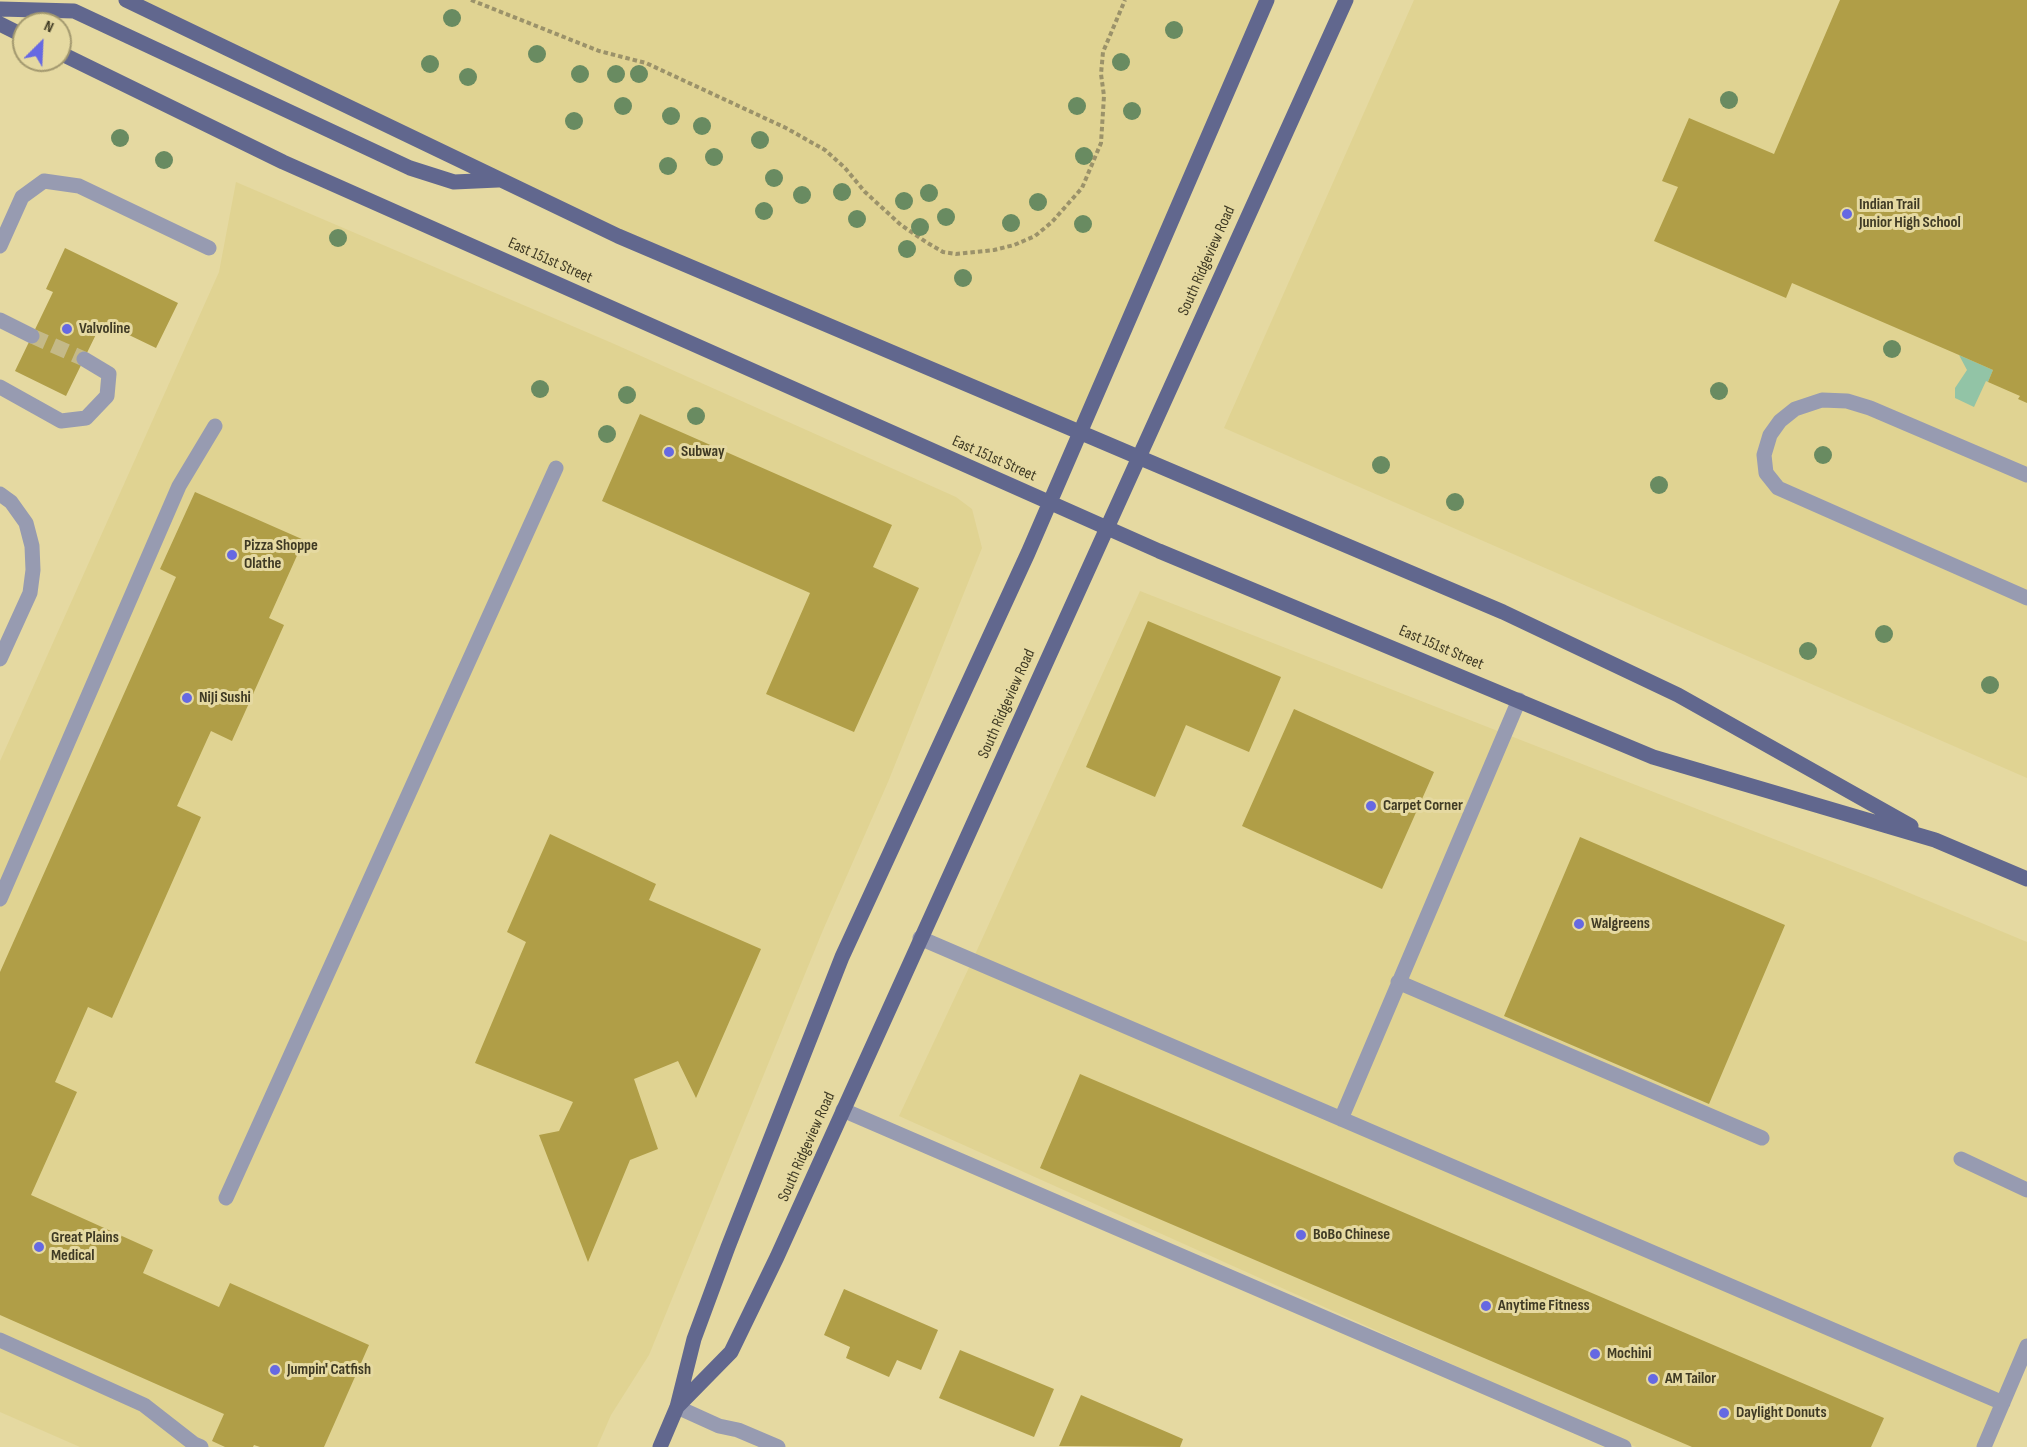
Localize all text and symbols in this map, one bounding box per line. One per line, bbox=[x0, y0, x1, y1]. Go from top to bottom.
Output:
north arrow bbox=[12, 12, 72, 72]
text: N bbox=[41, 17, 56, 37]
place label: Indian Trail Junior High School bbox=[1859, 195, 1961, 233]
street label: South Ridgeview Road bbox=[1174, 203, 1240, 319]
marker: Indian Trail Junior High School bbox=[1840, 207, 1854, 221]
street label: East 151st Street bbox=[505, 234, 595, 288]
place label: Valvoline bbox=[79, 319, 130, 339]
marker: Valvoline bbox=[60, 322, 74, 336]
street label: East 151st Street bbox=[949, 432, 1039, 486]
place label: Subway bbox=[681, 442, 725, 462]
marker: Subway bbox=[662, 445, 676, 459]
place label: Pizza Shoppe Olathe bbox=[244, 536, 318, 574]
marker: Pizza Shoppe Olathe bbox=[225, 548, 239, 562]
street label: East 151st Street bbox=[1396, 622, 1486, 674]
street label: South Ridgeview Road bbox=[974, 646, 1040, 762]
place label: NiJi Sushi bbox=[199, 688, 251, 708]
marker: NiJi Sushi bbox=[180, 691, 194, 705]
place label: Carpet Corner bbox=[1383, 796, 1463, 816]
marker: Carpet Corner bbox=[1364, 799, 1378, 813]
place label: Walgreens bbox=[1591, 914, 1650, 934]
marker: Walgreens bbox=[1572, 917, 1586, 931]
street label: South Ridgeview Road bbox=[774, 1089, 840, 1205]
place label: BoBo Chinese bbox=[1313, 1225, 1390, 1245]
place label: Great Plains Medical bbox=[51, 1228, 119, 1266]
marker: BoBo Chinese bbox=[1294, 1228, 1308, 1242]
marker: Great Plains Medical bbox=[32, 1240, 46, 1254]
place label: Anytime Fitness bbox=[1498, 1296, 1590, 1316]
marker: Anytime Fitness bbox=[1479, 1299, 1493, 1313]
place label: Mochini bbox=[1607, 1344, 1652, 1364]
marker: Mochini bbox=[1588, 1347, 1602, 1361]
place label: Jumpin' Catfish bbox=[287, 1360, 371, 1380]
marker: Jumpin' Catfish bbox=[268, 1363, 282, 1377]
place label: AM Tailor bbox=[1665, 1369, 1716, 1389]
marker: AM Tailor bbox=[1646, 1372, 1660, 1386]
place label: Daylight Donuts bbox=[1736, 1403, 1827, 1423]
marker: Daylight Donuts bbox=[1717, 1406, 1731, 1420]

